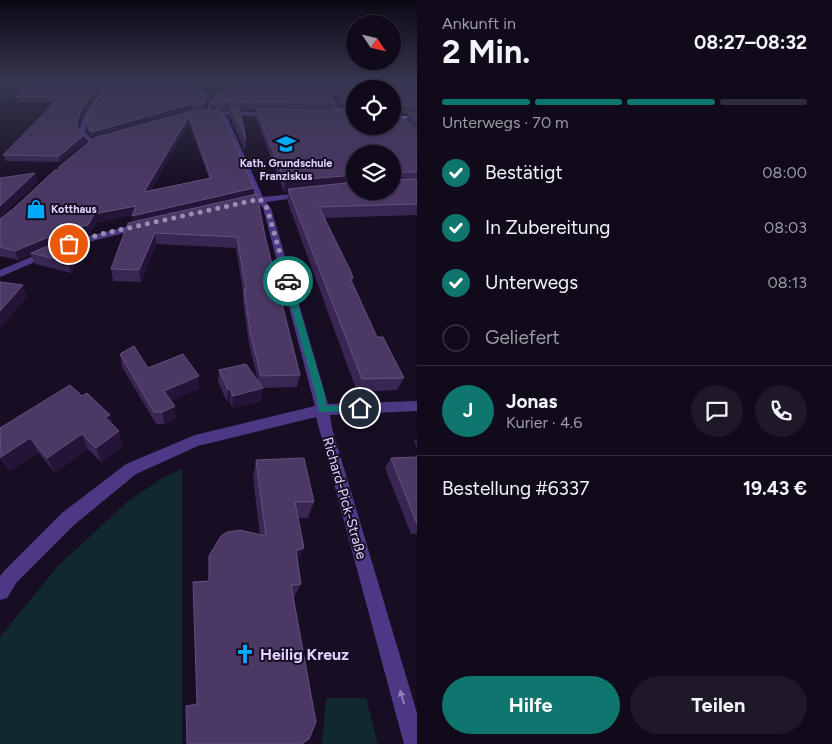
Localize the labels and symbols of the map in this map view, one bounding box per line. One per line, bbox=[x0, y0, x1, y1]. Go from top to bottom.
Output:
north arrow bbox=[346, 15, 401, 70]
school or university icon: Kath. Grundschule Franziskus bbox=[275, 133, 297, 155]
place label: Kath. Grundschule Franziskus bbox=[240, 157, 332, 183]
shop icon: Kotthaus bbox=[25, 198, 47, 220]
place label: Kotthaus bbox=[51, 203, 97, 216]
pin bbox=[48, 223, 90, 265]
courier bbox=[263, 256, 313, 306]
pin bbox=[339, 387, 381, 429]
street label: Richard-Pick-Straße bbox=[319, 435, 370, 561]
church icon: Heilig Kreuz bbox=[234, 643, 256, 665]
place label: Heilig Kreuz bbox=[260, 645, 349, 664]
one-way arrow bbox=[397, 690, 405, 705]

